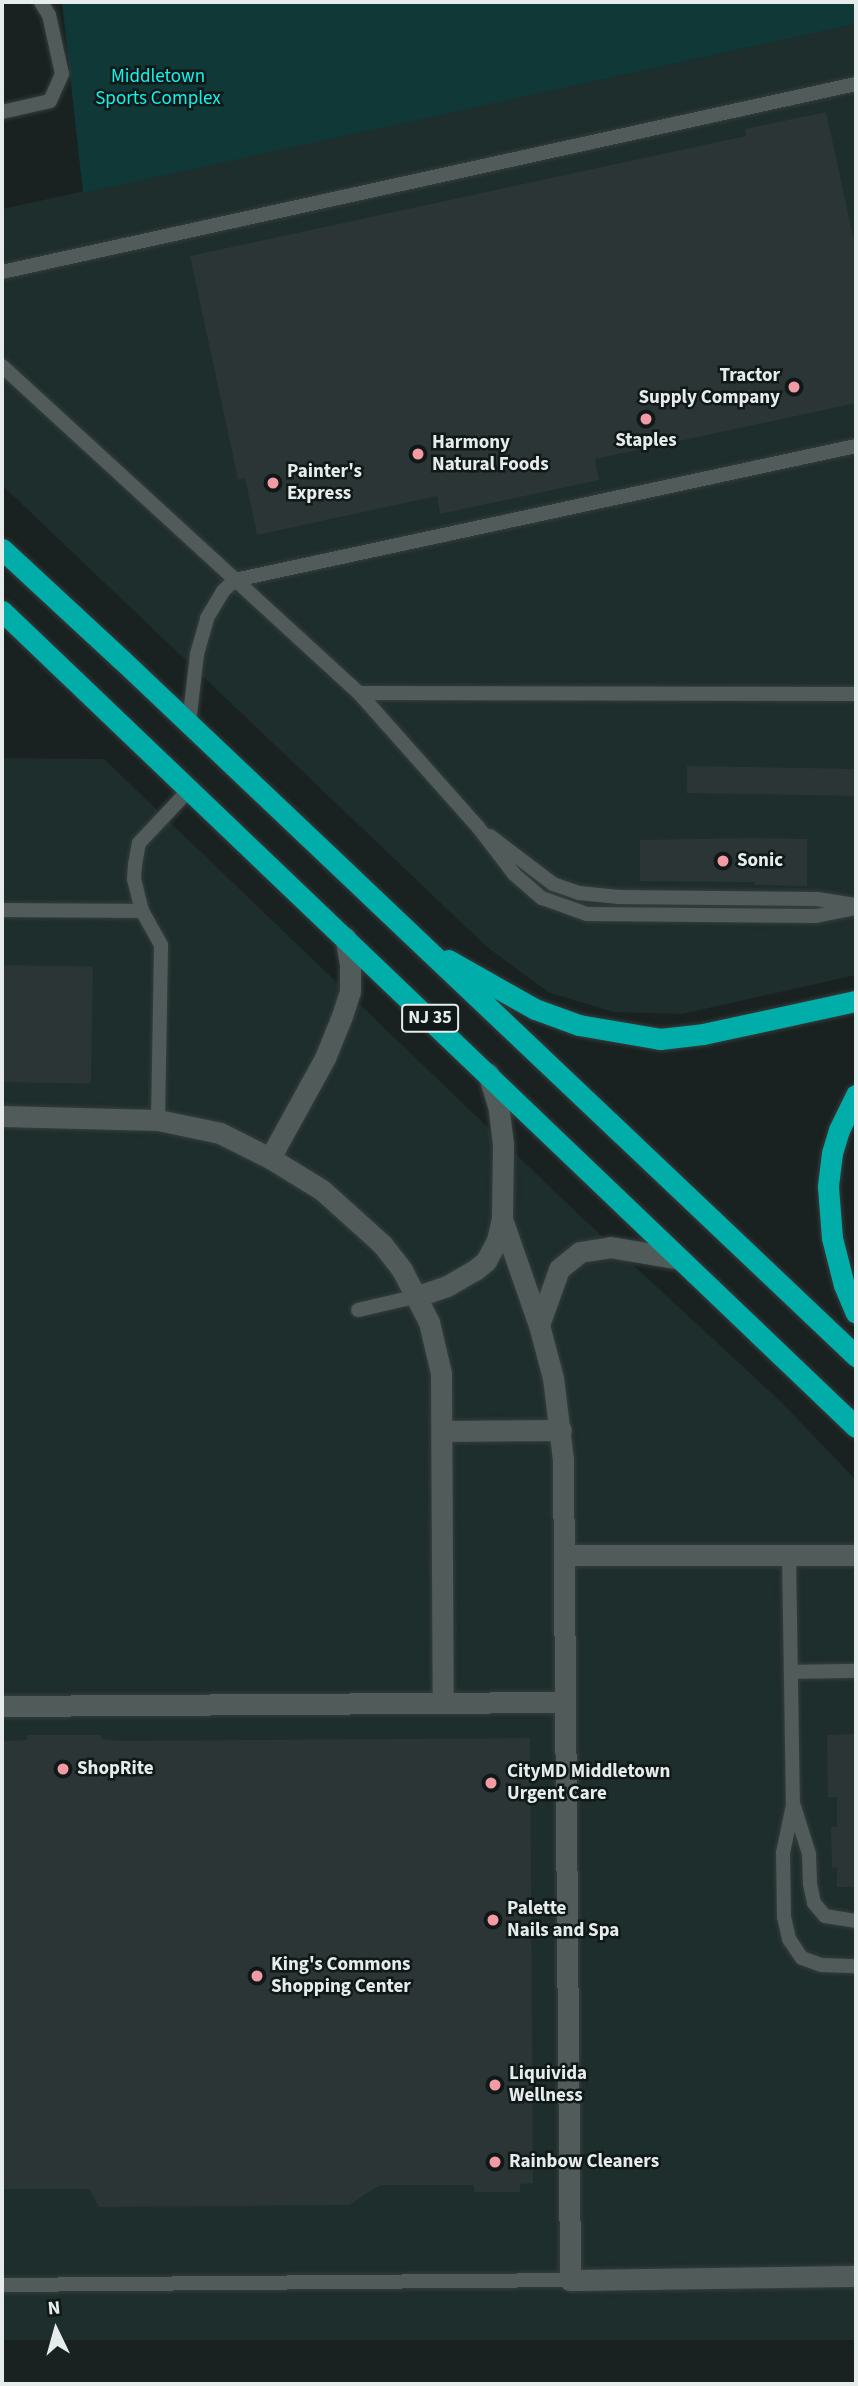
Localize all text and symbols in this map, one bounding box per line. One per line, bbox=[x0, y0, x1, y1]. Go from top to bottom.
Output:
park label: Middletown Sports Complex bbox=[95, 66, 221, 110]
place label: Tractor Supply Company bbox=[638, 365, 780, 409]
marker: Tractor Supply Company bbox=[786, 379, 802, 395]
marker: Staples bbox=[638, 411, 654, 427]
place label: Staples bbox=[615, 430, 677, 452]
place label: Harmony Natural Foods bbox=[432, 432, 549, 476]
marker: Harmony Natural Foods bbox=[410, 446, 426, 462]
place label: Painter's Express bbox=[287, 461, 362, 505]
marker: Painter's Express bbox=[265, 475, 281, 491]
place label: Sonic bbox=[737, 850, 783, 872]
marker: Sonic bbox=[715, 853, 731, 869]
road number: NJ 35 bbox=[400, 1003, 460, 1032]
place label: ShopRite bbox=[77, 1758, 154, 1780]
marker: ShopRite bbox=[55, 1761, 71, 1777]
place label: CityMD Middletown Urgent Care bbox=[507, 1761, 670, 1805]
marker: CityMD Middletown Urgent Care bbox=[481, 1773, 501, 1793]
place label: Palette Nails and Spa bbox=[507, 1898, 619, 1942]
marker: Palette Nails and Spa bbox=[485, 1912, 501, 1928]
place label: King's Commons Shopping Center bbox=[271, 1954, 411, 1998]
marker: King's Commons Shopping Center bbox=[249, 1968, 265, 1984]
place label: Liquivida Wellness bbox=[509, 2063, 587, 2107]
marker: Liquivida Wellness bbox=[487, 2077, 503, 2093]
place label: Rainbow Cleaners bbox=[509, 2151, 659, 2173]
marker: Rainbow Cleaners bbox=[487, 2154, 503, 2170]
north arrow bbox=[21, 2295, 91, 2365]
text: N bbox=[47, 2295, 62, 2323]

